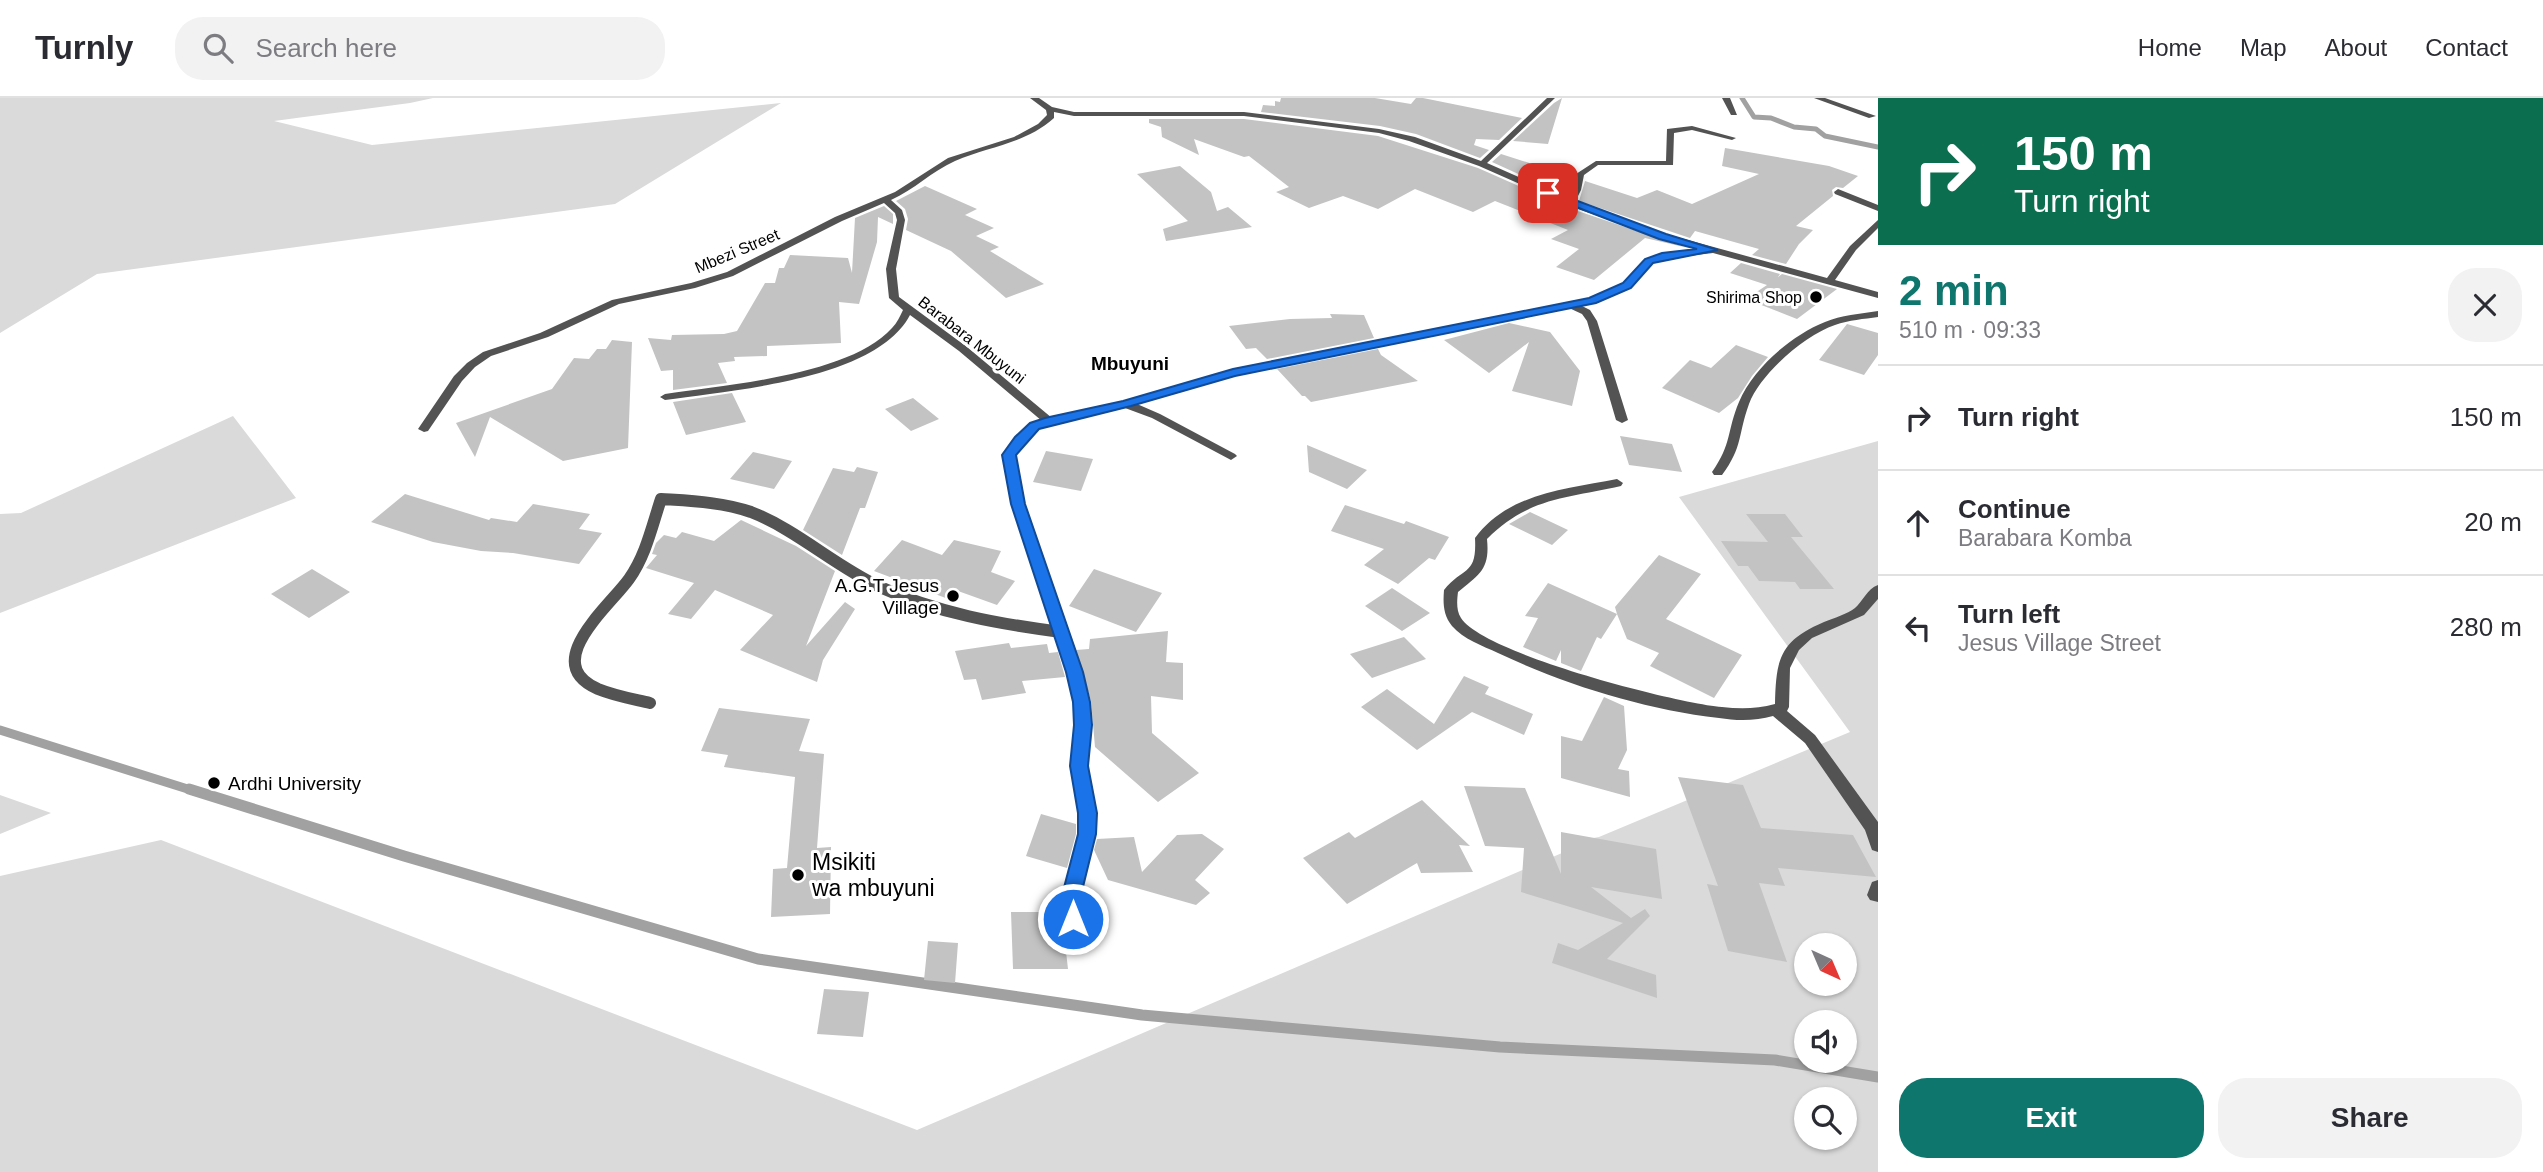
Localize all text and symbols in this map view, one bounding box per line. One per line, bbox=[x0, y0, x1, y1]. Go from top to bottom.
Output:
search box bbox=[175, 17, 665, 80]
text: Turnly bbox=[35, 29, 133, 66]
icon: search bbox=[199, 29, 237, 67]
text: Search here bbox=[255, 33, 397, 63]
text: Home bbox=[2138, 34, 2202, 61]
text: Map bbox=[2240, 34, 2287, 61]
text: About bbox=[2325, 34, 2387, 61]
text: Contact bbox=[2425, 34, 2508, 61]
icon: right bbox=[1899, 126, 1990, 217]
text: 150 m bbox=[2014, 126, 2153, 180]
pin bbox=[1518, 163, 1578, 223]
icon: arrive bbox=[1529, 174, 1567, 212]
text: Turn right bbox=[2014, 183, 2150, 219]
street label: Mbezi Street bbox=[692, 225, 782, 276]
text: 2 min bbox=[1899, 267, 2009, 314]
button: close bbox=[2448, 268, 2522, 342]
place label: Shirima Shop bbox=[1706, 289, 1802, 306]
marker: Shirima Shop bbox=[1808, 289, 1824, 305]
street label: Barabara Mbuyuni bbox=[915, 293, 1029, 387]
text: 510 m · 09:33 bbox=[1899, 317, 2041, 343]
district label: Mbuyuni bbox=[1091, 353, 1169, 374]
icon: right bbox=[1899, 399, 1937, 437]
text: Turn right bbox=[1958, 402, 2079, 432]
text: 150 m bbox=[2450, 402, 2522, 432]
text: Continue bbox=[1958, 494, 2071, 524]
icon: ahead bbox=[1899, 504, 1937, 542]
text: 20 m bbox=[2464, 507, 2522, 537]
text: Barabara Komba bbox=[1958, 525, 2132, 551]
place label: A.G.T Jesus Village bbox=[835, 575, 939, 618]
marker: A.G.T Jesus Village bbox=[945, 588, 961, 604]
text: Turn left bbox=[1958, 599, 2060, 629]
icon: left bbox=[1899, 609, 1937, 647]
text: 280 m bbox=[2450, 612, 2522, 642]
text: Jesus Village Street bbox=[1958, 630, 2161, 656]
place label: Ardhi University bbox=[228, 773, 362, 794]
marker: Ardhi University bbox=[206, 775, 222, 791]
place label: Msikiti wa mbuyuni bbox=[811, 849, 935, 901]
marker: Msikiti wa mbuyuni bbox=[790, 867, 806, 883]
position arrow bbox=[1036, 882, 1110, 956]
north arrow bbox=[1794, 933, 1857, 996]
map controls bbox=[1794, 933, 1857, 1150]
button: sound bbox=[1794, 1010, 1857, 1073]
button: Exit bbox=[1899, 1078, 2204, 1158]
button: Share bbox=[2218, 1078, 2522, 1158]
button: search bbox=[1794, 1087, 1857, 1150]

